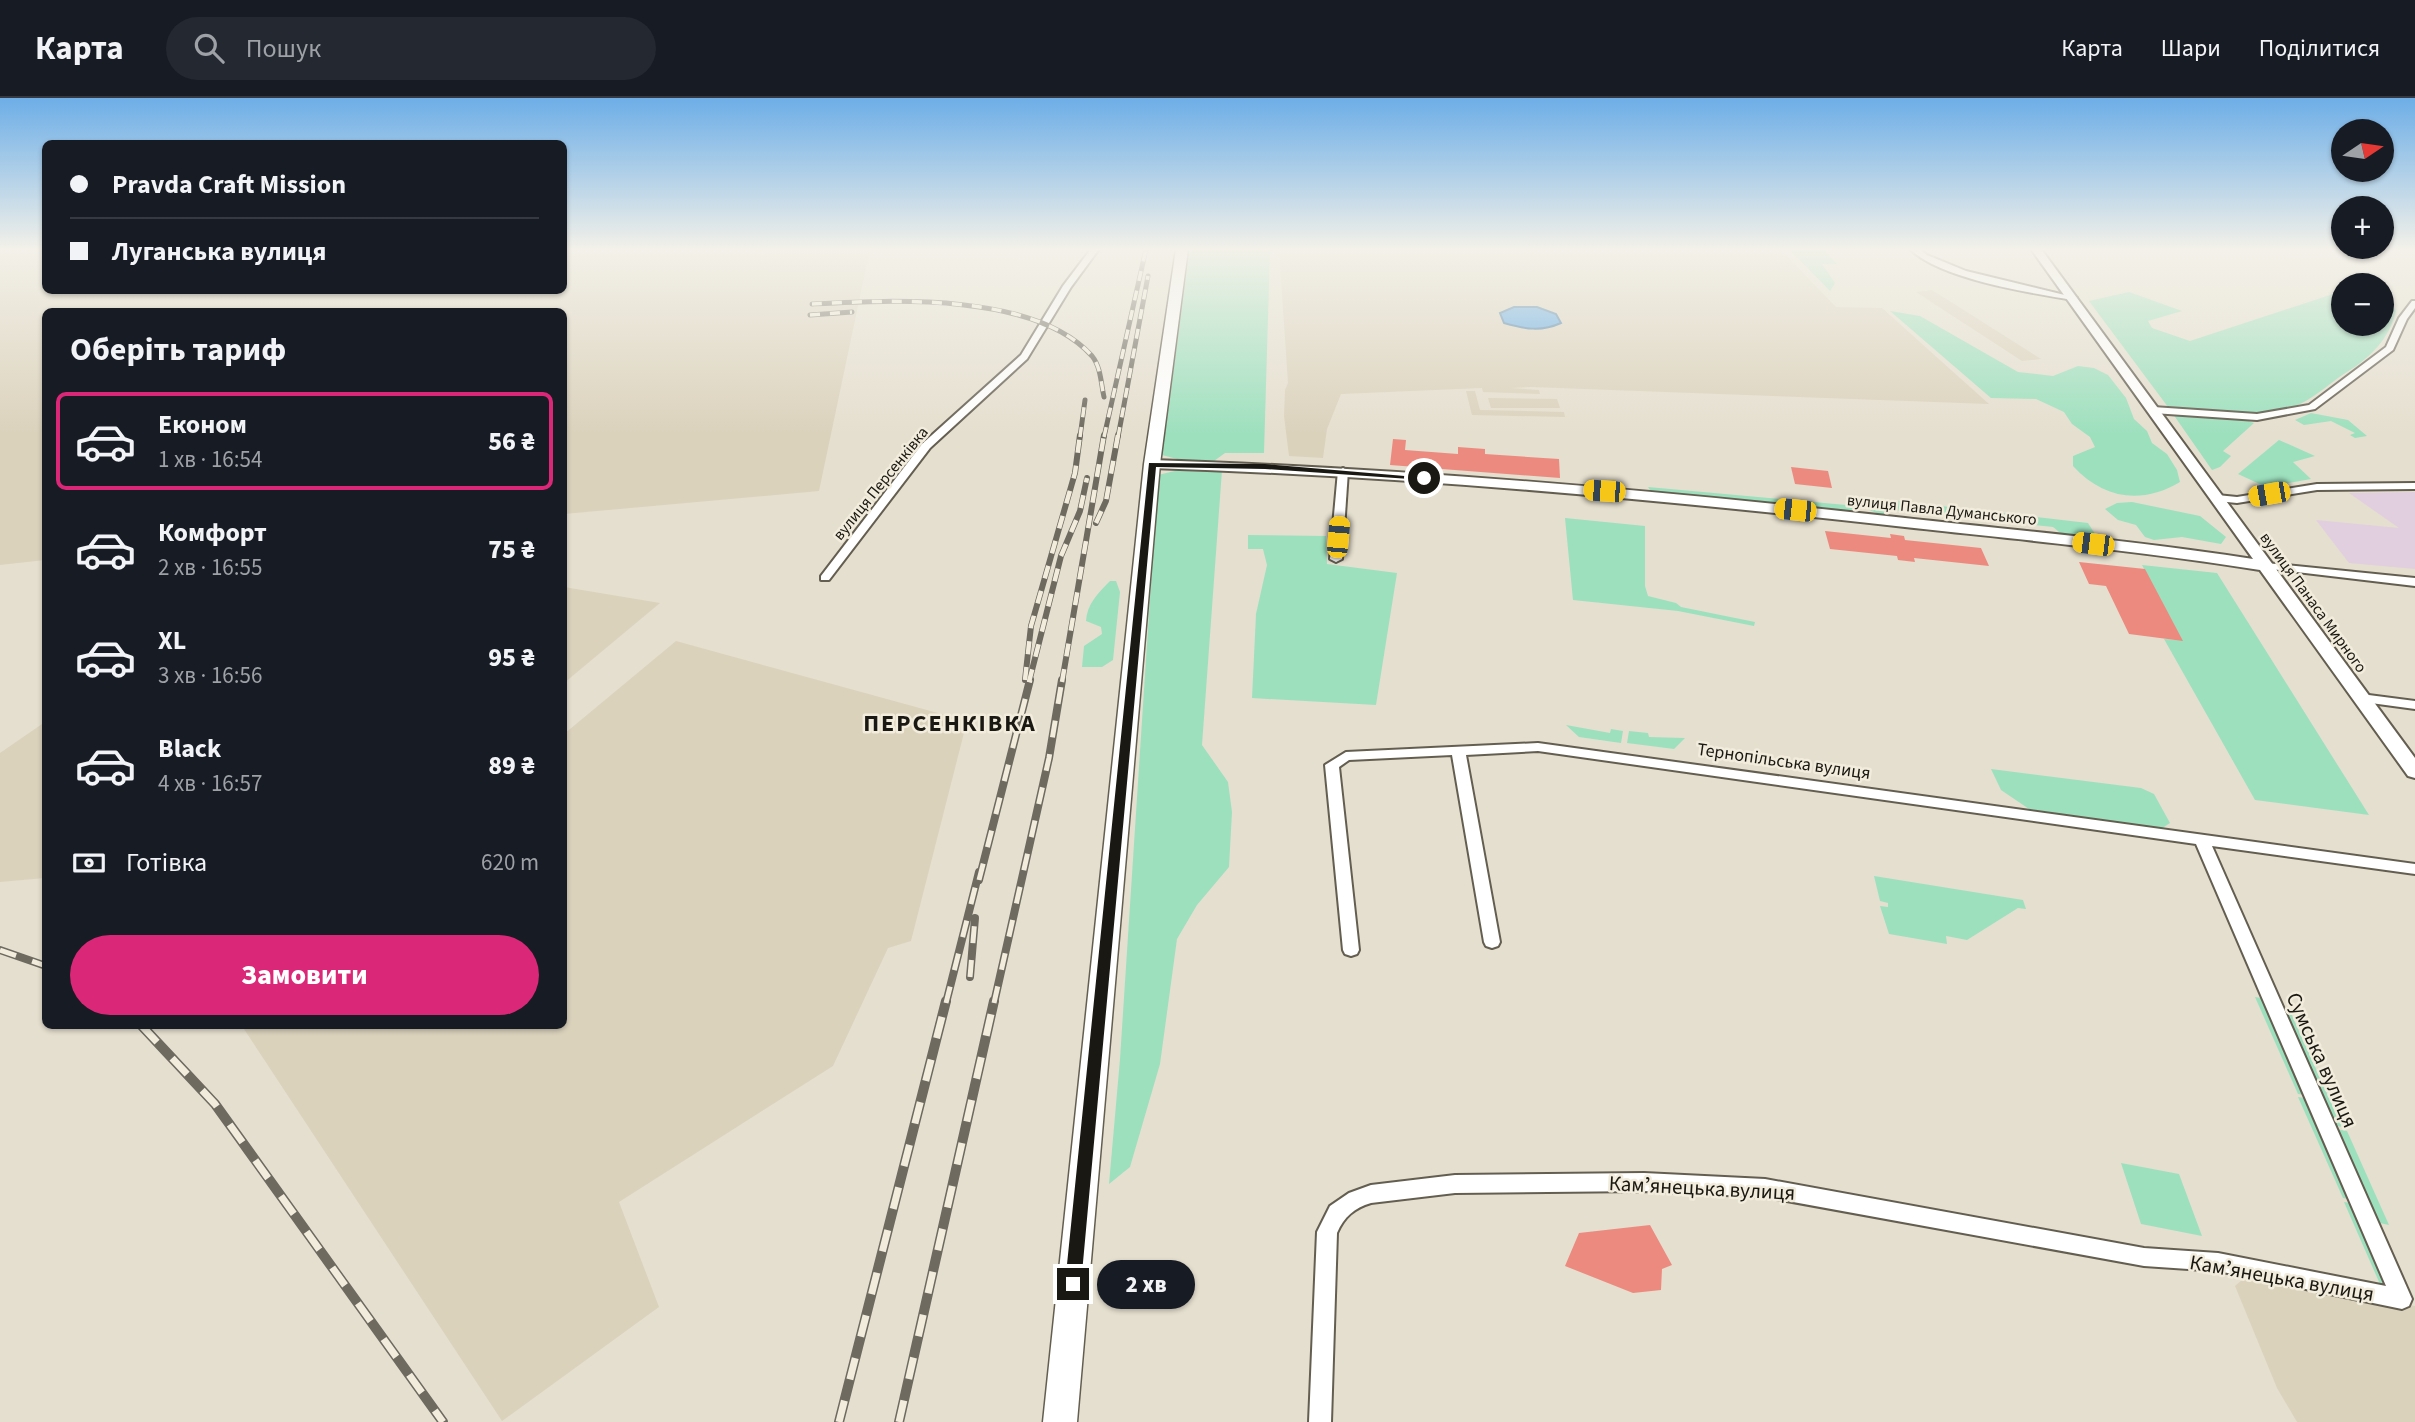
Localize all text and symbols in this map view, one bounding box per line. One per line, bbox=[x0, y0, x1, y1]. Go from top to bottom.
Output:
search box bbox=[166, 17, 656, 80]
text: Карта bbox=[35, 25, 124, 72]
icon: search bbox=[190, 29, 228, 67]
text: Пошук bbox=[246, 30, 321, 67]
text: Карта bbox=[2061, 31, 2123, 66]
text: Шари bbox=[2161, 31, 2221, 66]
text: Поділитися bbox=[2259, 31, 2380, 66]
north arrow bbox=[2331, 119, 2394, 182]
map controls bbox=[2331, 119, 2394, 336]
text: Pravda Craft Mission bbox=[112, 166, 346, 203]
button: + bbox=[2331, 196, 2394, 259]
text: Луганська вулиця bbox=[112, 233, 327, 270]
button: − bbox=[2331, 273, 2394, 336]
text: Оберіть тариф bbox=[70, 327, 286, 373]
text: Економ bbox=[158, 406, 247, 443]
icon: car bbox=[74, 410, 137, 473]
street label: вулиця Персенківка bbox=[828, 422, 933, 545]
text: 56 ₴ bbox=[488, 423, 535, 460]
text: 1 хв · 16:54 bbox=[158, 443, 262, 476]
route start bbox=[1408, 462, 1440, 494]
car bbox=[1583, 479, 1626, 503]
car bbox=[2247, 480, 2292, 508]
street label: вулиця Павла Думанського bbox=[1846, 489, 2038, 531]
car bbox=[1774, 497, 1817, 523]
text: Комфорт bbox=[158, 514, 267, 551]
car bbox=[1326, 515, 1351, 559]
icon: car bbox=[74, 518, 137, 581]
street label: вулиця Панаса Мирного bbox=[2255, 528, 2372, 677]
text: 75 ₴ bbox=[488, 531, 535, 568]
car bbox=[2071, 531, 2116, 557]
text: 2 хв · 16:55 bbox=[158, 551, 262, 584]
text: XL bbox=[158, 622, 186, 659]
icon: car bbox=[74, 626, 137, 689]
text: 95 ₴ bbox=[488, 639, 535, 676]
text: 3 хв · 16:56 bbox=[158, 659, 262, 692]
district label: ПЕРСЕНКІВКА bbox=[863, 706, 1037, 741]
text: Black bbox=[158, 730, 221, 767]
icon: car bbox=[74, 734, 137, 797]
street label: Тернопільська вулиця bbox=[1696, 737, 1872, 786]
text: 89 ₴ bbox=[488, 747, 535, 784]
text: 4 хв · 16:57 bbox=[158, 767, 262, 800]
icon: cash bbox=[70, 844, 108, 882]
text: Готівка bbox=[126, 844, 207, 881]
text: 620 m bbox=[481, 846, 539, 879]
button: Замовити bbox=[70, 935, 539, 1015]
street label: Сумська вулиця bbox=[2279, 987, 2365, 1133]
street label: Камʼянецька вулиця bbox=[1608, 1168, 1796, 1208]
street label: Камʼянецька вулиця bbox=[2187, 1247, 2377, 1309]
callout: 2 хв bbox=[1098, 1260, 1196, 1308]
route end bbox=[1057, 1268, 1089, 1300]
text: 2 хв bbox=[1125, 1268, 1167, 1301]

